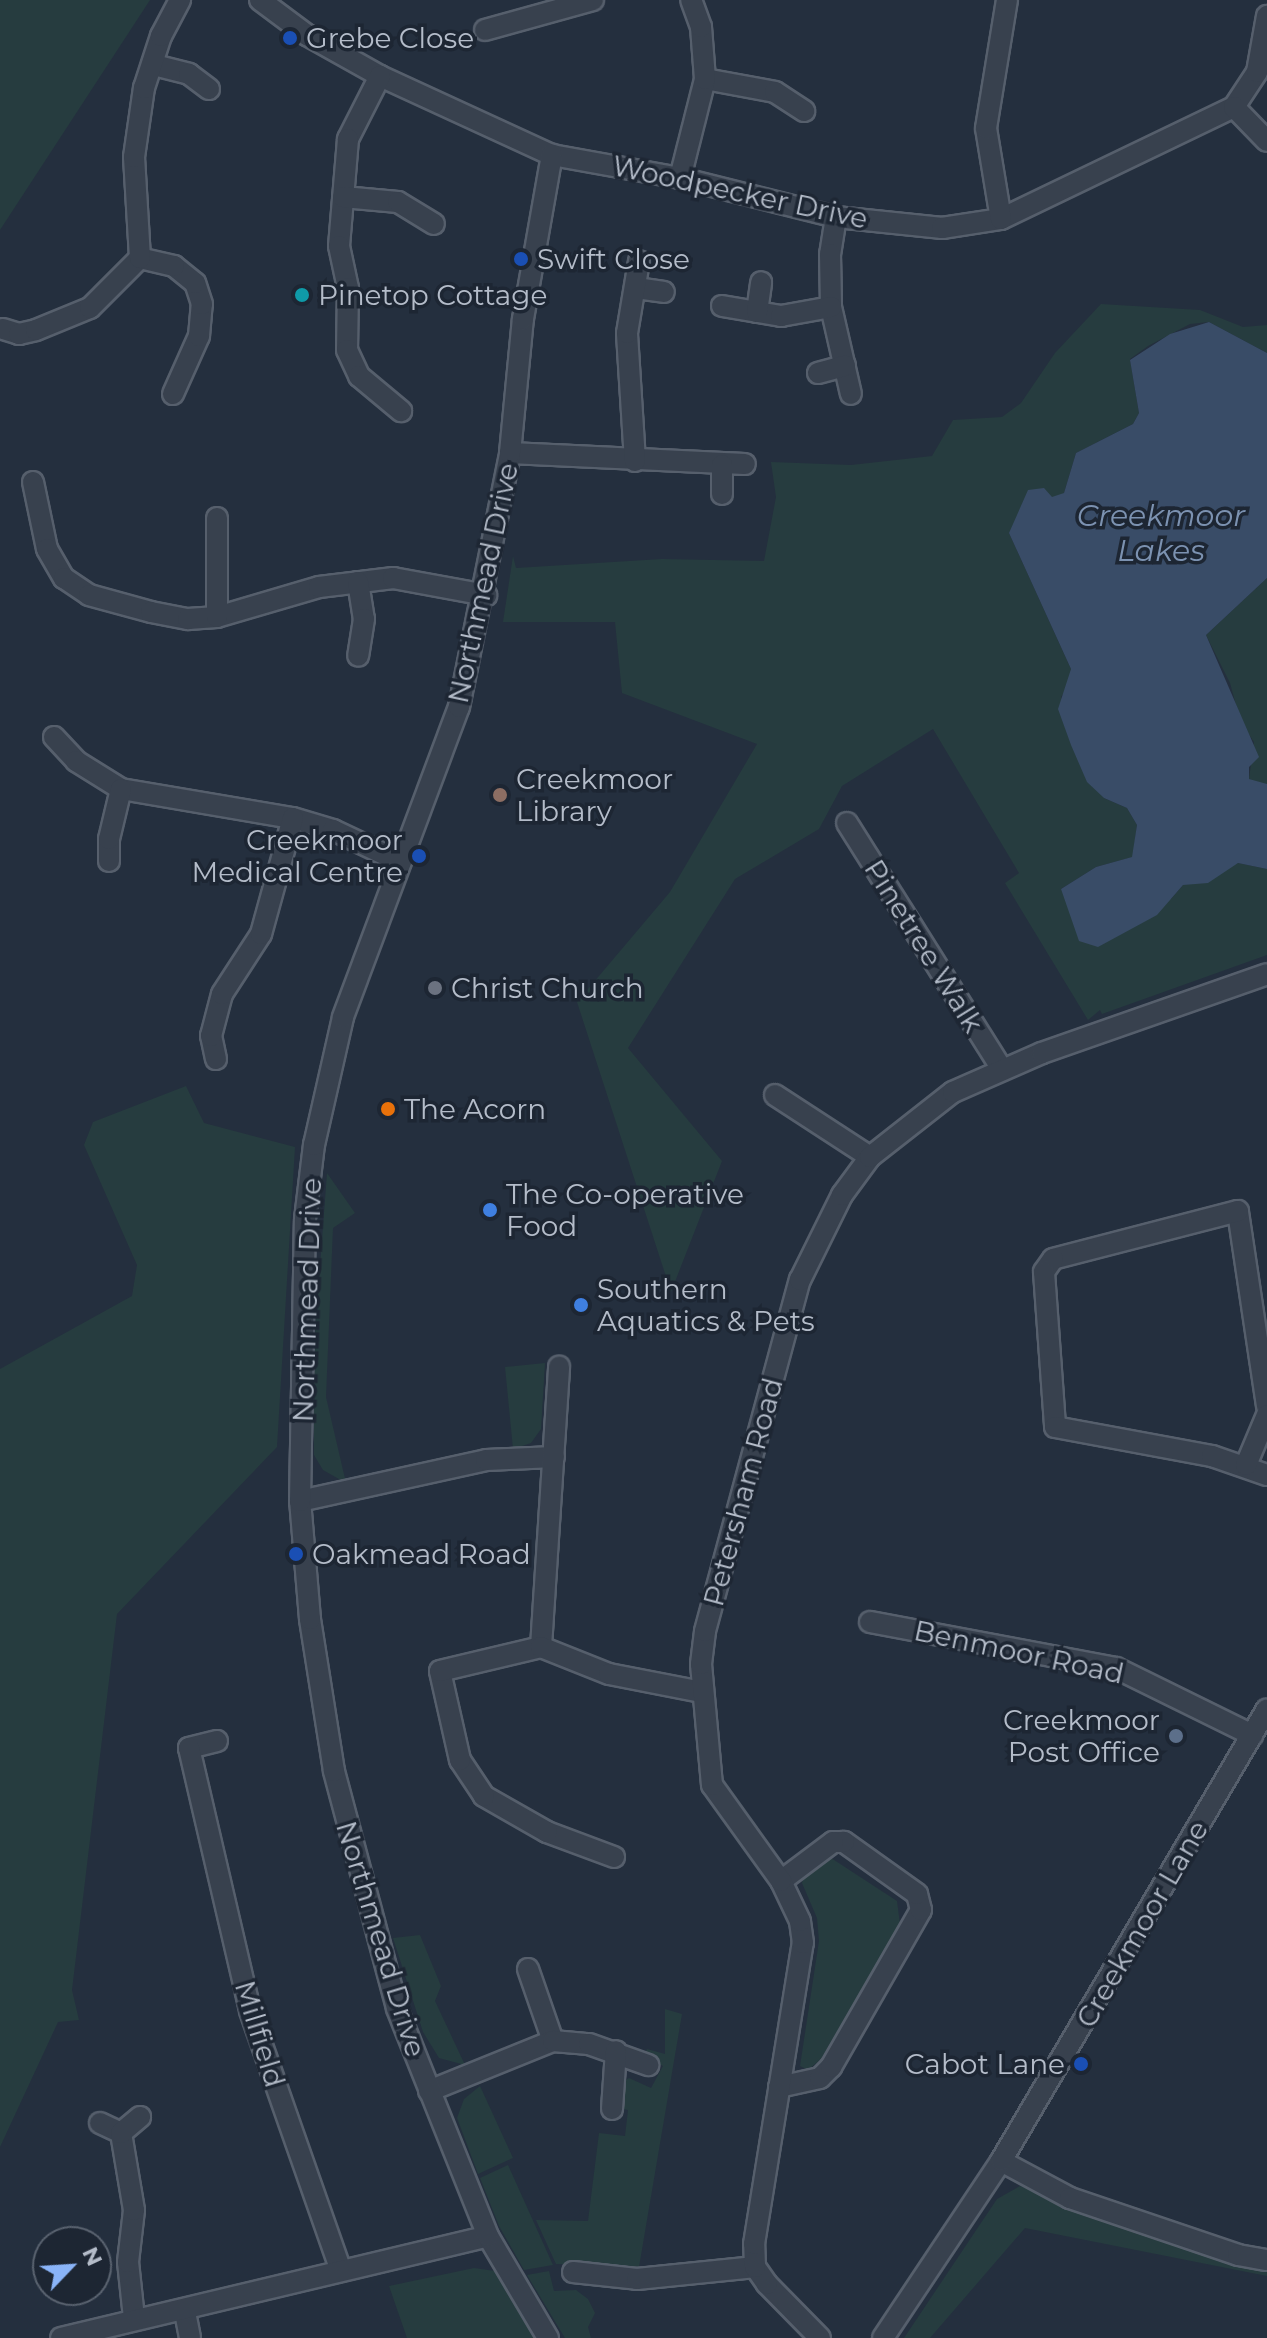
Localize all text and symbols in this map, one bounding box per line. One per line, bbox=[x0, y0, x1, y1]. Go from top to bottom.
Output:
place label: Grebe Close bbox=[306, 21, 474, 55]
marker: Grebe Close bbox=[281, 29, 299, 47]
street label: Woodpecker Drive bbox=[609, 149, 871, 235]
place label: Swift Close bbox=[537, 242, 690, 276]
marker: Swift Close bbox=[512, 250, 530, 268]
place label: Pinetop Cottage bbox=[318, 278, 547, 312]
marker: Pinetop Cottage bbox=[293, 286, 311, 304]
street label: Northmead Drive bbox=[441, 460, 525, 706]
water label: Creekmoor Lakes bbox=[1077, 498, 1245, 568]
place label: Creekmoor Library bbox=[516, 762, 673, 828]
marker: Creekmoor Library bbox=[491, 786, 509, 804]
place label: Creekmoor Medical Centre bbox=[191, 823, 403, 889]
marker: Creekmoor Medical Centre bbox=[410, 847, 428, 865]
street label: Pinetree Walk bbox=[857, 853, 991, 1039]
place label: Christ Church bbox=[451, 971, 644, 1005]
marker: Christ Church bbox=[426, 979, 444, 997]
place label: The Acorn bbox=[404, 1092, 546, 1126]
marker: The Acorn bbox=[379, 1100, 397, 1118]
street label: Northmead Drive bbox=[286, 1177, 328, 1423]
place label: The Co-operative Food bbox=[506, 1177, 744, 1243]
marker: The Co-operative Food bbox=[481, 1201, 499, 1219]
place label: Southern Aquatics & Pets bbox=[597, 1272, 815, 1338]
marker: Southern Aquatics & Pets bbox=[572, 1296, 590, 1314]
street label: Petersham Road bbox=[696, 1374, 790, 1610]
place label: Oakmead Road bbox=[312, 1537, 531, 1571]
marker: Oakmead Road bbox=[287, 1545, 305, 1563]
street label: Benmoor Road bbox=[911, 1613, 1127, 1691]
place label: Creekmoor Post Office bbox=[1003, 1703, 1160, 1769]
marker: Creekmoor Post Office bbox=[1167, 1727, 1185, 1745]
street label: Creekmoor Lane bbox=[1069, 1815, 1215, 2033]
street label: Northmead Drive bbox=[329, 1817, 433, 2061]
street label: Millfield bbox=[228, 1977, 292, 2091]
place label: Cabot Lane bbox=[905, 2047, 1065, 2081]
marker: Cabot Lane bbox=[1072, 2055, 1090, 2073]
north arrow bbox=[32, 2226, 112, 2306]
text: N bbox=[76, 2243, 108, 2270]

